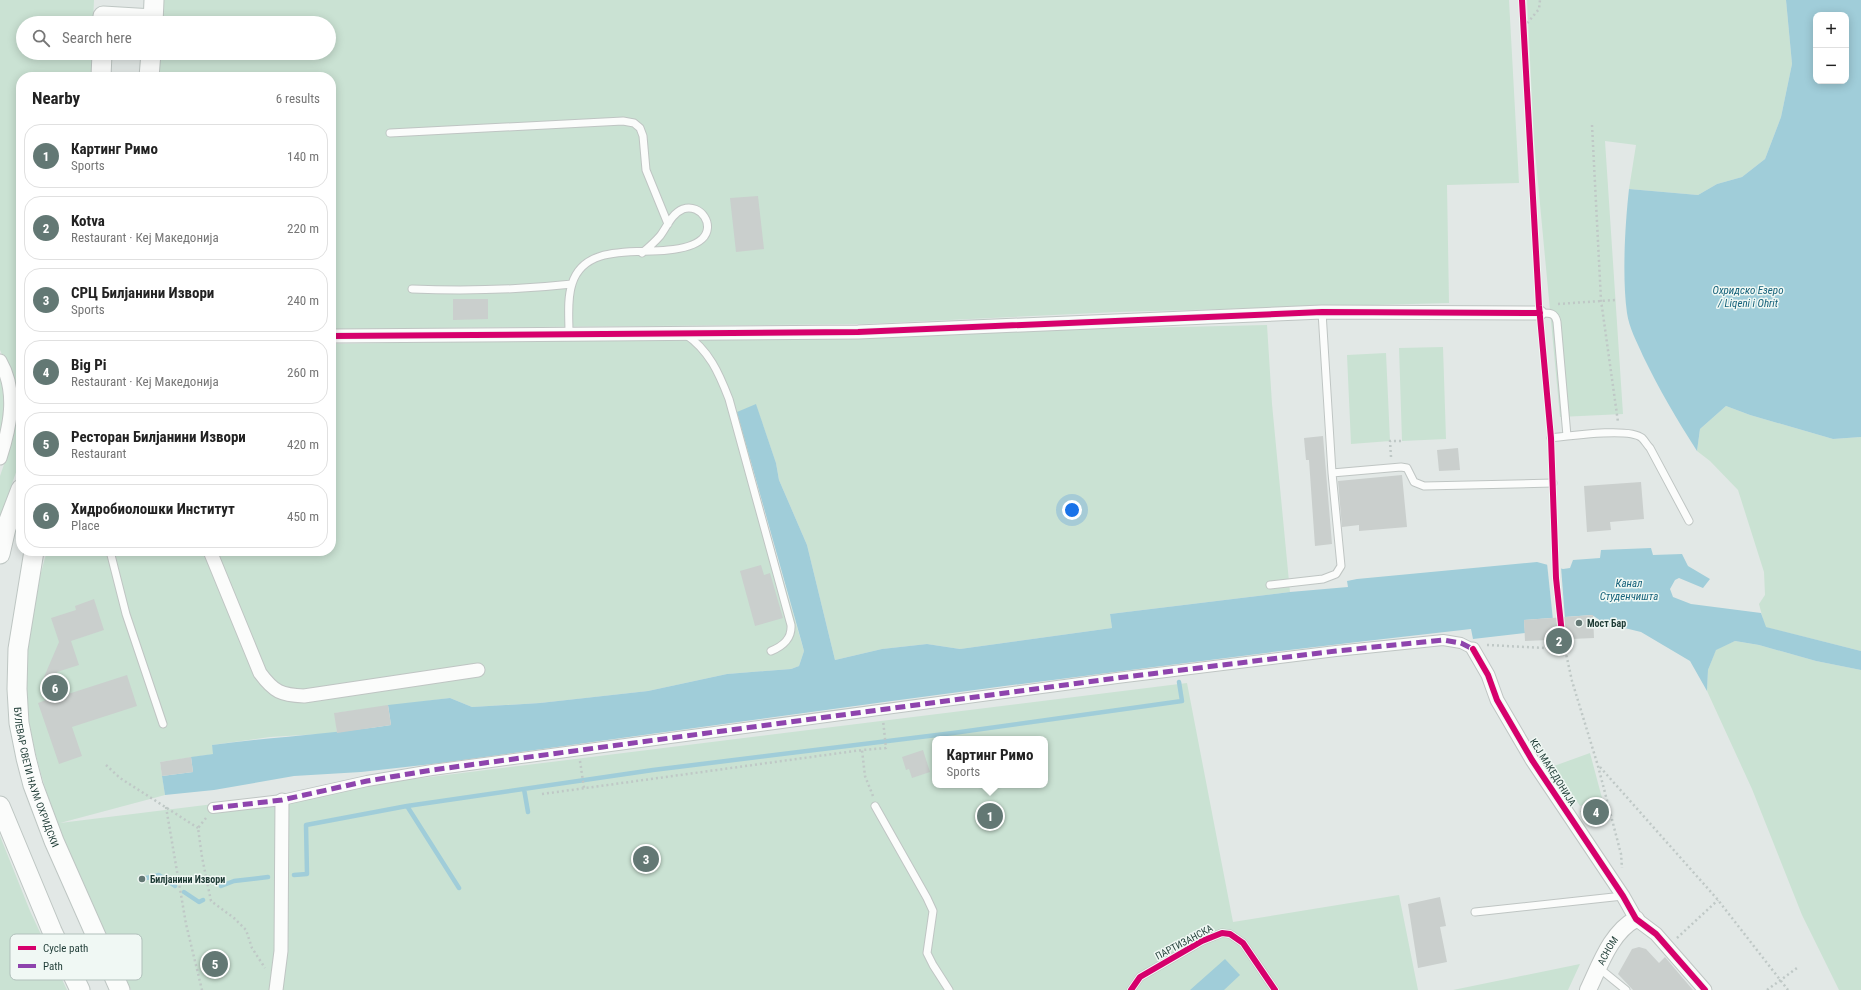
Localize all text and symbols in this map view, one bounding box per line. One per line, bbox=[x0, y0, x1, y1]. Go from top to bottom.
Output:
map controls bbox=[1813, 12, 1849, 84]
button: + bbox=[1813, 12, 1849, 48]
search box bbox=[16, 16, 336, 60]
icon: search bbox=[30, 27, 52, 49]
text: Search here bbox=[62, 29, 132, 47]
button: − bbox=[1813, 48, 1849, 84]
text: Nearby bbox=[32, 88, 80, 108]
text: 6 results bbox=[276, 91, 320, 106]
text: Картинг Римо bbox=[71, 140, 158, 158]
text: 1 bbox=[43, 149, 49, 164]
text: 140 m bbox=[287, 149, 319, 164]
text: Sports bbox=[71, 158, 105, 173]
text: Kotva bbox=[71, 212, 105, 230]
text: 2 bbox=[43, 221, 49, 236]
text: 220 m bbox=[287, 221, 319, 236]
text: Restaurant · Кеј Македонија bbox=[71, 230, 219, 245]
text: СРЦ Билјанини Извори bbox=[71, 284, 214, 302]
water label: Охридско Езеро / Liqeni i Ohrit bbox=[1712, 284, 1784, 310]
text: 3 bbox=[43, 293, 49, 308]
text: 240 m bbox=[287, 293, 319, 308]
text: Sports bbox=[71, 302, 105, 317]
text: Big Pi bbox=[71, 356, 107, 374]
text: 4 bbox=[43, 365, 49, 380]
text: 260 m bbox=[287, 365, 319, 380]
text: Restaurant · Кеј Македонија bbox=[71, 374, 219, 389]
text: Ресторан Билјанини Извори bbox=[71, 428, 246, 446]
text: 5 bbox=[43, 437, 49, 452]
text: 420 m bbox=[287, 437, 319, 452]
text: Restaurant bbox=[71, 446, 126, 461]
text: Хидробиолошки Институт bbox=[71, 500, 235, 518]
your location bbox=[1062, 500, 1082, 520]
text: 6 bbox=[43, 509, 49, 524]
text: 450 m bbox=[287, 509, 319, 524]
text: Place bbox=[71, 518, 100, 533]
water label: Канал Студенчишта bbox=[1600, 577, 1658, 603]
marker: Мост Бар bbox=[1574, 618, 1584, 628]
place label: Мост Бар bbox=[1587, 618, 1626, 629]
pin: 2 bbox=[1546, 626, 1572, 656]
pin: 6 bbox=[42, 673, 68, 703]
street label: БУЛЕВАР СВЕТИ НАУМ ОХРИДСКИ bbox=[13, 707, 61, 849]
popup bbox=[932, 736, 1048, 788]
street label: КЕЈ МАКЕДОНИЈА bbox=[1528, 736, 1578, 808]
text: Картинг Римо bbox=[947, 746, 1033, 764]
text: Sports bbox=[947, 764, 980, 779]
pin: 4 bbox=[1583, 797, 1609, 827]
pin: 1 bbox=[977, 801, 1003, 831]
pin: 3 bbox=[633, 844, 659, 874]
marker: Билјанини Извори bbox=[137, 874, 147, 884]
place label: Билјанини Извори bbox=[150, 874, 225, 885]
street label: ПАРТИЗАНСКА bbox=[1154, 922, 1215, 962]
legend bbox=[10, 934, 142, 980]
street label: АСНОМ bbox=[1595, 934, 1620, 967]
text: Cycle path bbox=[43, 942, 88, 955]
pin: 5 bbox=[202, 949, 228, 979]
text: Path bbox=[43, 960, 63, 973]

